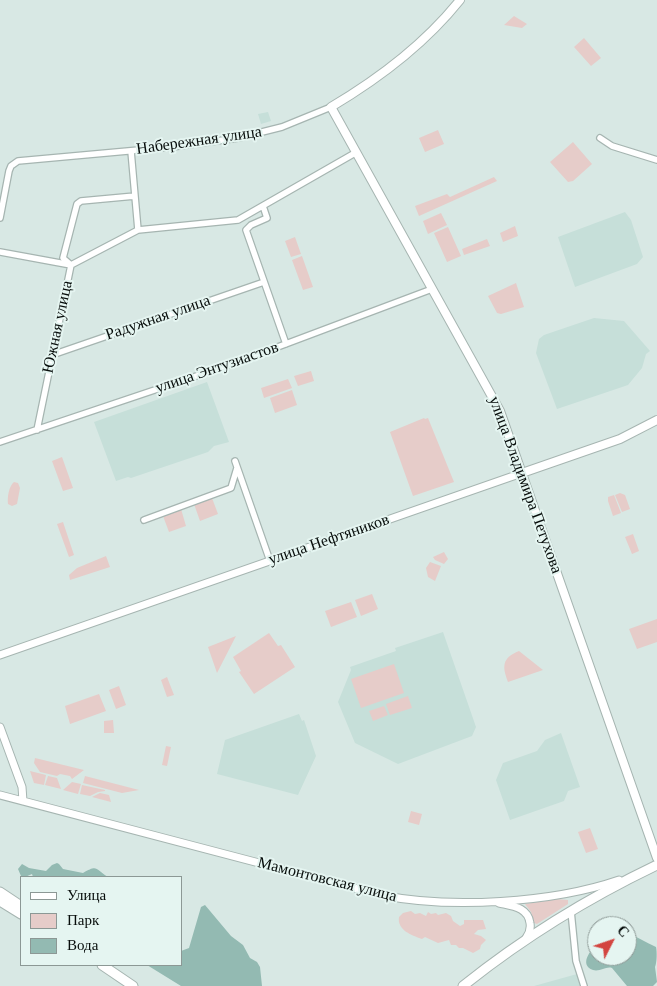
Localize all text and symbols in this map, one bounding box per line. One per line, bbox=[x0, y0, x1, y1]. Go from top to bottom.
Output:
street label: Набережная улица bbox=[135, 123, 263, 159]
street label: Южная улица bbox=[39, 279, 77, 375]
street label: Радужная улица bbox=[103, 291, 213, 345]
street label: улица Энтузиастов bbox=[153, 338, 281, 398]
street label: улица Владимира Петухова bbox=[484, 394, 566, 576]
street label: улица Нефтяников bbox=[266, 510, 392, 570]
street label: Мамонтовская улица bbox=[255, 853, 399, 907]
legend bbox=[20, 876, 182, 966]
text: Улица bbox=[67, 887, 106, 903]
text: Парк bbox=[67, 912, 99, 928]
north arrow bbox=[587, 916, 637, 966]
text: С bbox=[614, 923, 632, 940]
text: Вода bbox=[67, 937, 98, 953]

